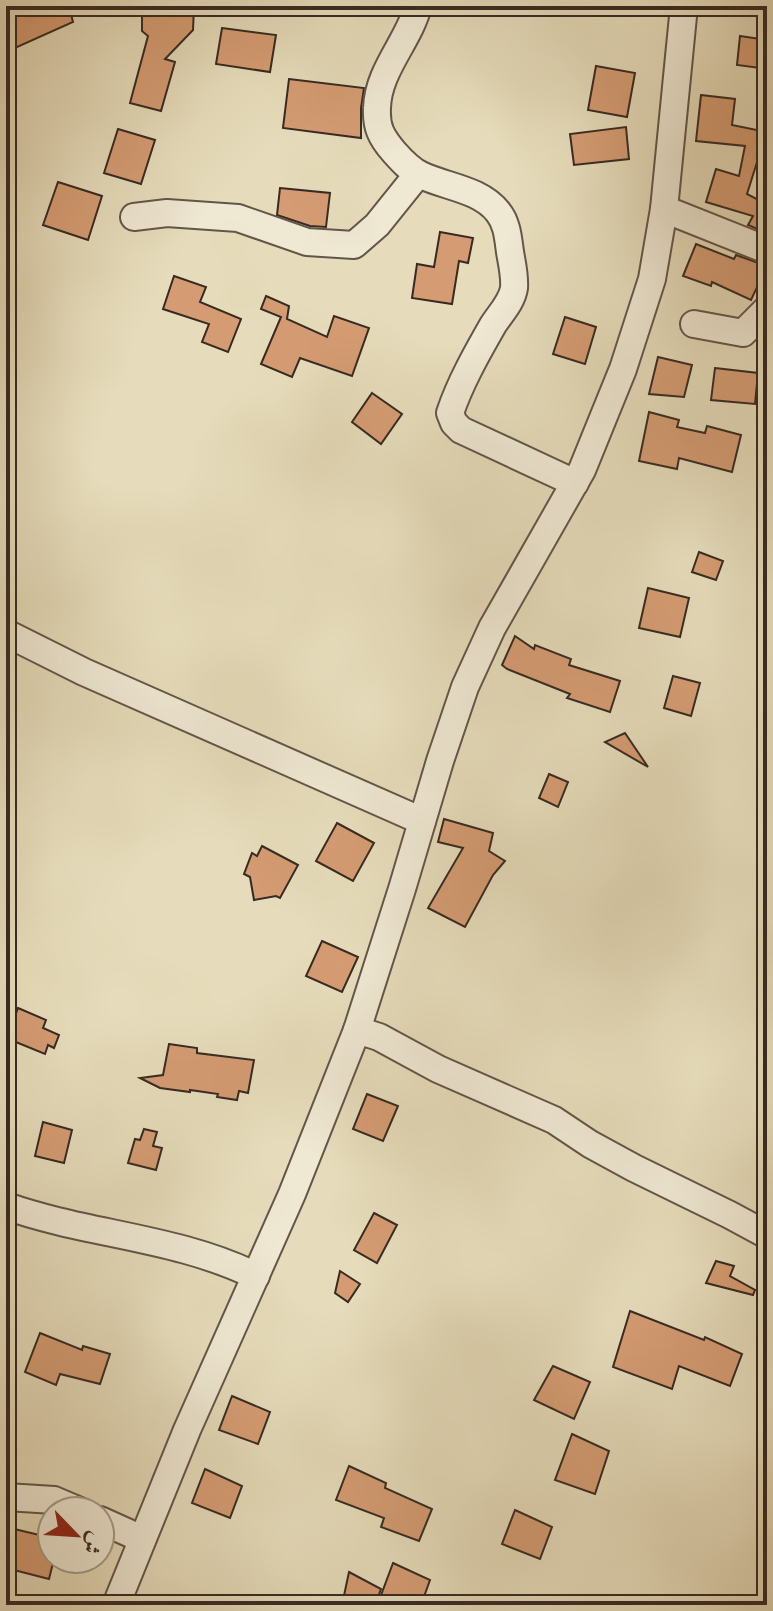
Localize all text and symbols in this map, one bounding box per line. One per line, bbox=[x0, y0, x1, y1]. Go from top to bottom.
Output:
north arrow bbox=[36, 1495, 116, 1575]
text: ش bbox=[77, 1528, 111, 1559]

